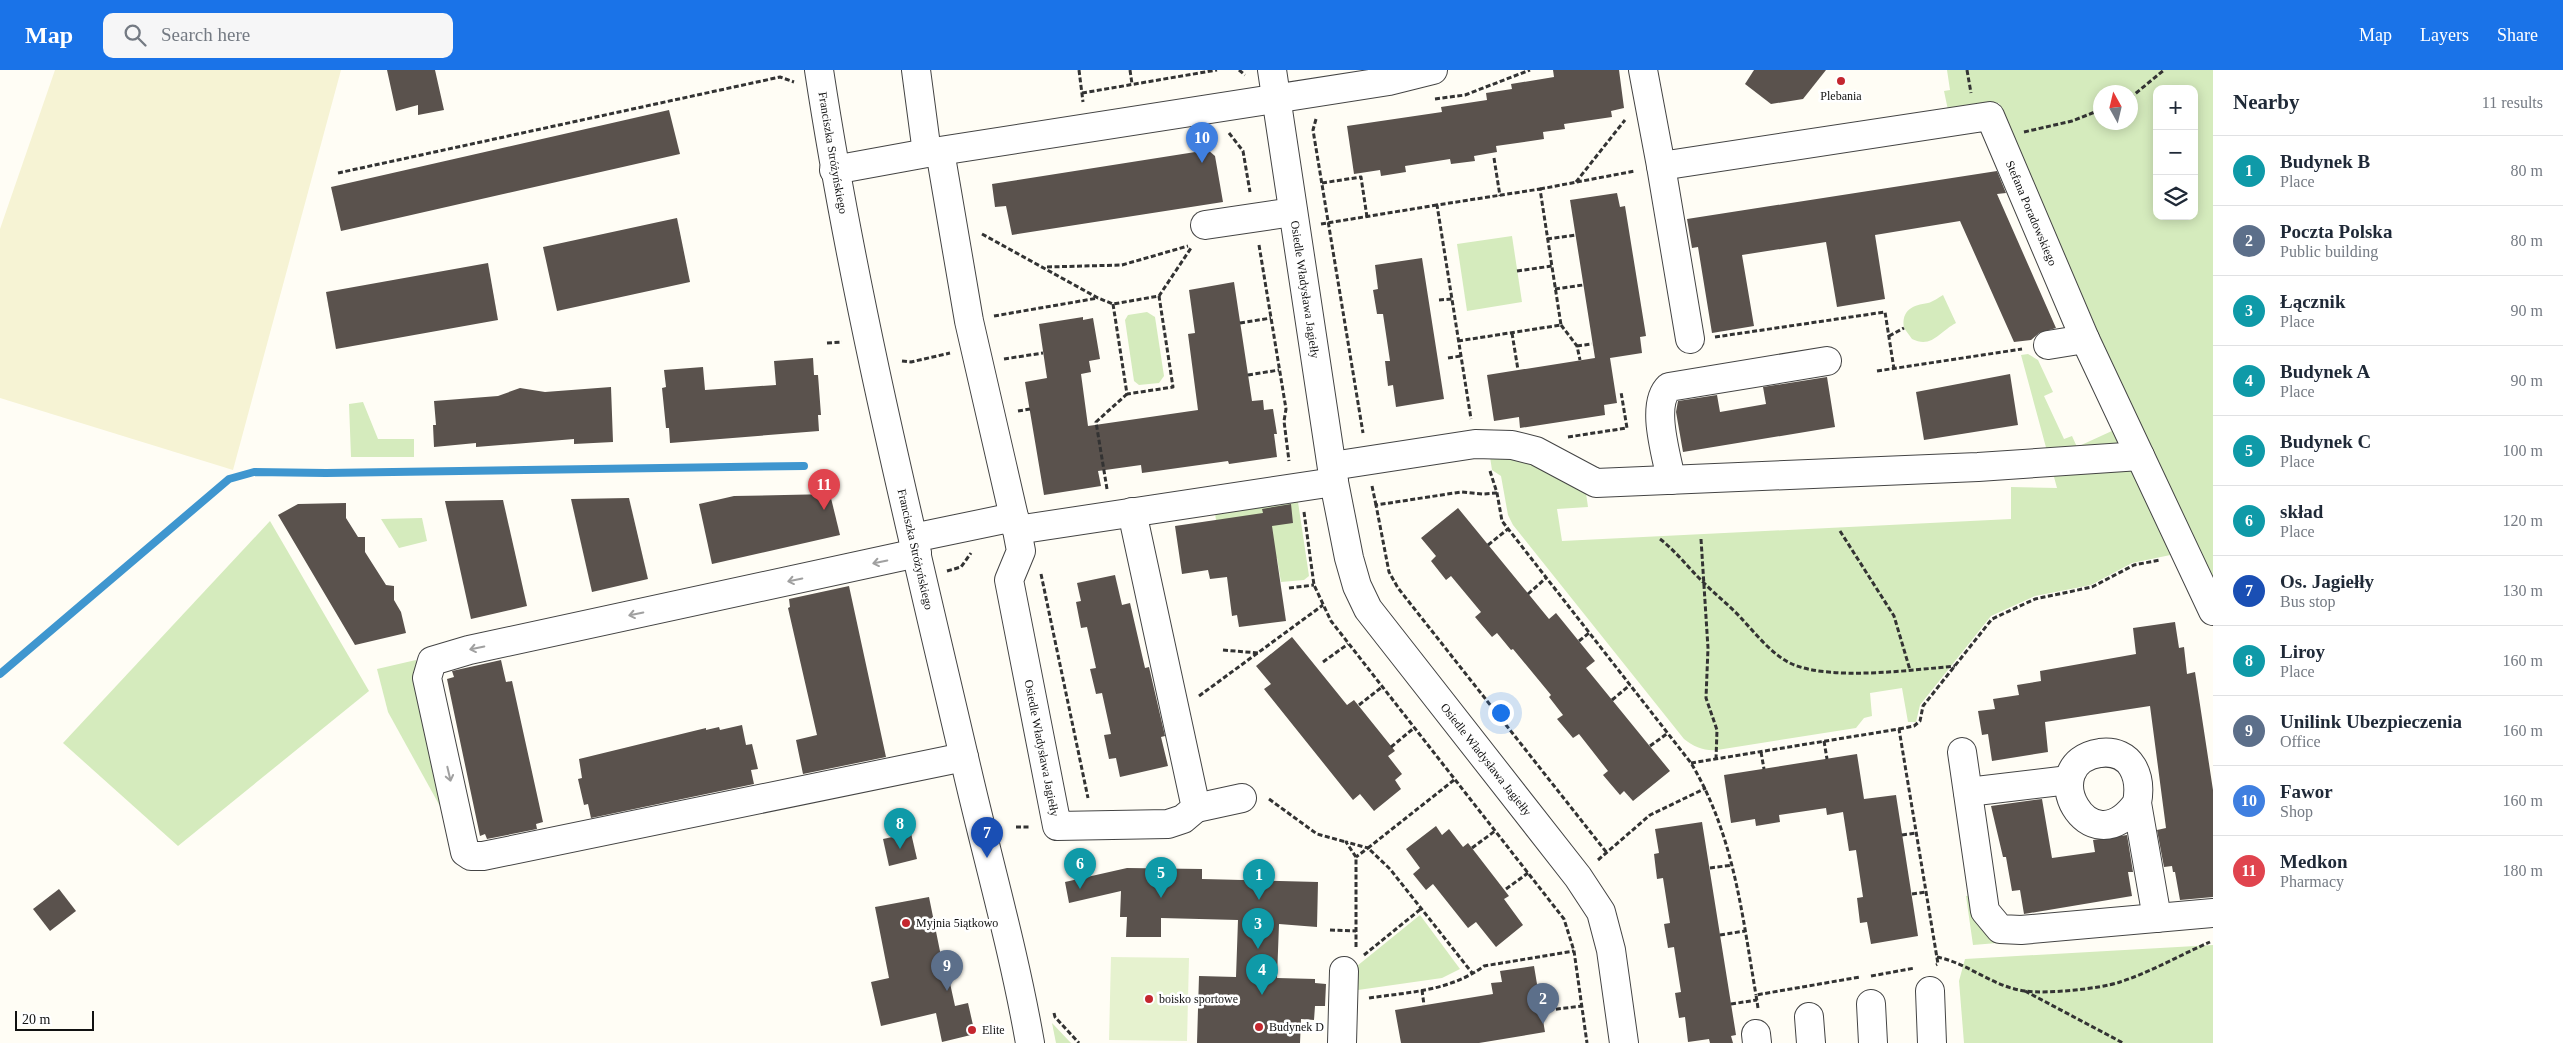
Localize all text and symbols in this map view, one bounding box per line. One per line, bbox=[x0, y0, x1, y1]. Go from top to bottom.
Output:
search box bbox=[103, 13, 453, 58]
icon: search bbox=[121, 21, 149, 49]
text: Map bbox=[25, 22, 73, 48]
text: Search here bbox=[161, 24, 250, 45]
text: Map bbox=[2359, 25, 2392, 45]
text: Layers bbox=[2420, 25, 2469, 45]
text: Share bbox=[2497, 25, 2538, 45]
marker: Plebania bbox=[1835, 75, 1847, 87]
north arrow bbox=[2093, 85, 2138, 130]
map controls bbox=[2153, 85, 2198, 220]
button: + bbox=[2153, 85, 2198, 130]
place label: Plebania bbox=[1820, 89, 1862, 103]
text: Nearby bbox=[2233, 90, 2300, 114]
street label: Franciszka Stróżyńskiego bbox=[815, 91, 850, 215]
text: 11 results bbox=[2482, 94, 2543, 111]
pin: 10 bbox=[1186, 122, 1218, 163]
button: − bbox=[2153, 130, 2198, 175]
text: Budynek B bbox=[2280, 151, 2370, 172]
street label: Stefana Poradowskiego bbox=[2003, 158, 2060, 268]
text: 1 bbox=[2245, 162, 2253, 179]
text: 80 m bbox=[2511, 162, 2543, 179]
text: Place bbox=[2280, 173, 2315, 190]
button: layers bbox=[2153, 175, 2198, 220]
street label: Osiedle Władysława Jagiełły bbox=[1288, 220, 1322, 359]
text: Poczta Polska bbox=[2280, 221, 2392, 242]
text: 2 bbox=[2245, 232, 2253, 249]
text: 80 m bbox=[2511, 232, 2543, 249]
text: Public building bbox=[2280, 243, 2378, 260]
text: Łącznik bbox=[2280, 291, 2345, 312]
text: 3 bbox=[2245, 302, 2253, 319]
text: 90 m bbox=[2511, 302, 2543, 319]
text: Place bbox=[2280, 313, 2315, 330]
text: Budynek A bbox=[2280, 361, 2370, 382]
text: 4 bbox=[2245, 372, 2253, 389]
text: 90 m bbox=[2511, 372, 2543, 389]
text: Place bbox=[2280, 383, 2315, 400]
text: Budynek C bbox=[2280, 431, 2371, 452]
text: 5 bbox=[2245, 442, 2253, 459]
text: 100 m bbox=[2503, 442, 2543, 459]
text: Place bbox=[2280, 453, 2315, 470]
pin: 11 bbox=[808, 469, 840, 510]
street label: Franciszka Stróżyńskiego bbox=[895, 487, 936, 611]
text: skład bbox=[2280, 501, 2323, 522]
text: 6 bbox=[2245, 512, 2253, 529]
text: 120 m bbox=[2503, 512, 2543, 529]
text: Place bbox=[2280, 523, 2315, 540]
one-way arrow bbox=[872, 558, 888, 567]
text: Os. Jagiełły bbox=[2280, 571, 2374, 592]
one-way arrow bbox=[787, 576, 803, 585]
text: 7 bbox=[2245, 582, 2253, 599]
text: 130 m bbox=[2503, 582, 2543, 599]
text: Bus stop bbox=[2280, 593, 2336, 610]
one-way arrow bbox=[628, 610, 644, 619]
text: Liroy bbox=[2280, 641, 2325, 662]
one-way arrow bbox=[469, 644, 485, 653]
text: 8 bbox=[2245, 652, 2253, 669]
text: 160 m bbox=[2503, 652, 2543, 669]
text: Place bbox=[2280, 663, 2315, 680]
street label: Osiedle Władysława Jagiełły bbox=[1022, 678, 1062, 818]
street label: Osiedle Władysława Jagiełły bbox=[1438, 700, 1534, 819]
your location bbox=[1488, 700, 1514, 726]
text: Unilink Ubezpieczenia bbox=[2280, 711, 2462, 732]
text: 9 bbox=[2245, 722, 2253, 739]
text: 160 m bbox=[2503, 722, 2543, 739]
text: Office bbox=[2280, 733, 2321, 750]
one-way arrow bbox=[445, 765, 454, 781]
text: Fawor bbox=[2280, 781, 2333, 802]
text: 10 bbox=[2241, 792, 2257, 809]
text: 160 m bbox=[2503, 792, 2543, 809]
text: Shop bbox=[2280, 803, 2313, 820]
pin: 8 bbox=[884, 808, 916, 849]
pin: 7 bbox=[971, 817, 1003, 858]
pin: 6 bbox=[1064, 848, 1096, 889]
text: Medkon bbox=[2280, 851, 2348, 872]
pin: 5 bbox=[1145, 857, 1177, 898]
pin: 1 bbox=[1243, 859, 1275, 900]
text: 11 bbox=[2241, 862, 2257, 879]
text: 180 m bbox=[2503, 862, 2543, 879]
text: Pharmacy bbox=[2280, 873, 2344, 890]
pin: 3 bbox=[1242, 908, 1274, 949]
place label: Myjnia 5iątkowo bbox=[916, 916, 998, 930]
marker: Myjnia 5iątkowo bbox=[900, 917, 912, 929]
pin: 9 bbox=[931, 950, 963, 991]
pin: 4 bbox=[1246, 954, 1278, 995]
pin: 2 bbox=[1527, 983, 1559, 1024]
place label: boisko sportowe bbox=[1159, 992, 1238, 1006]
marker: boisko sportowe bbox=[1143, 993, 1155, 1005]
scale bar bbox=[15, 1008, 94, 1031]
text: 20 m bbox=[22, 1012, 50, 1027]
place label: Budynek D bbox=[1269, 1020, 1324, 1034]
marker: Budynek D bbox=[1253, 1021, 1265, 1033]
place label: Elite bbox=[982, 1023, 1005, 1037]
marker: Elite bbox=[966, 1024, 978, 1036]

